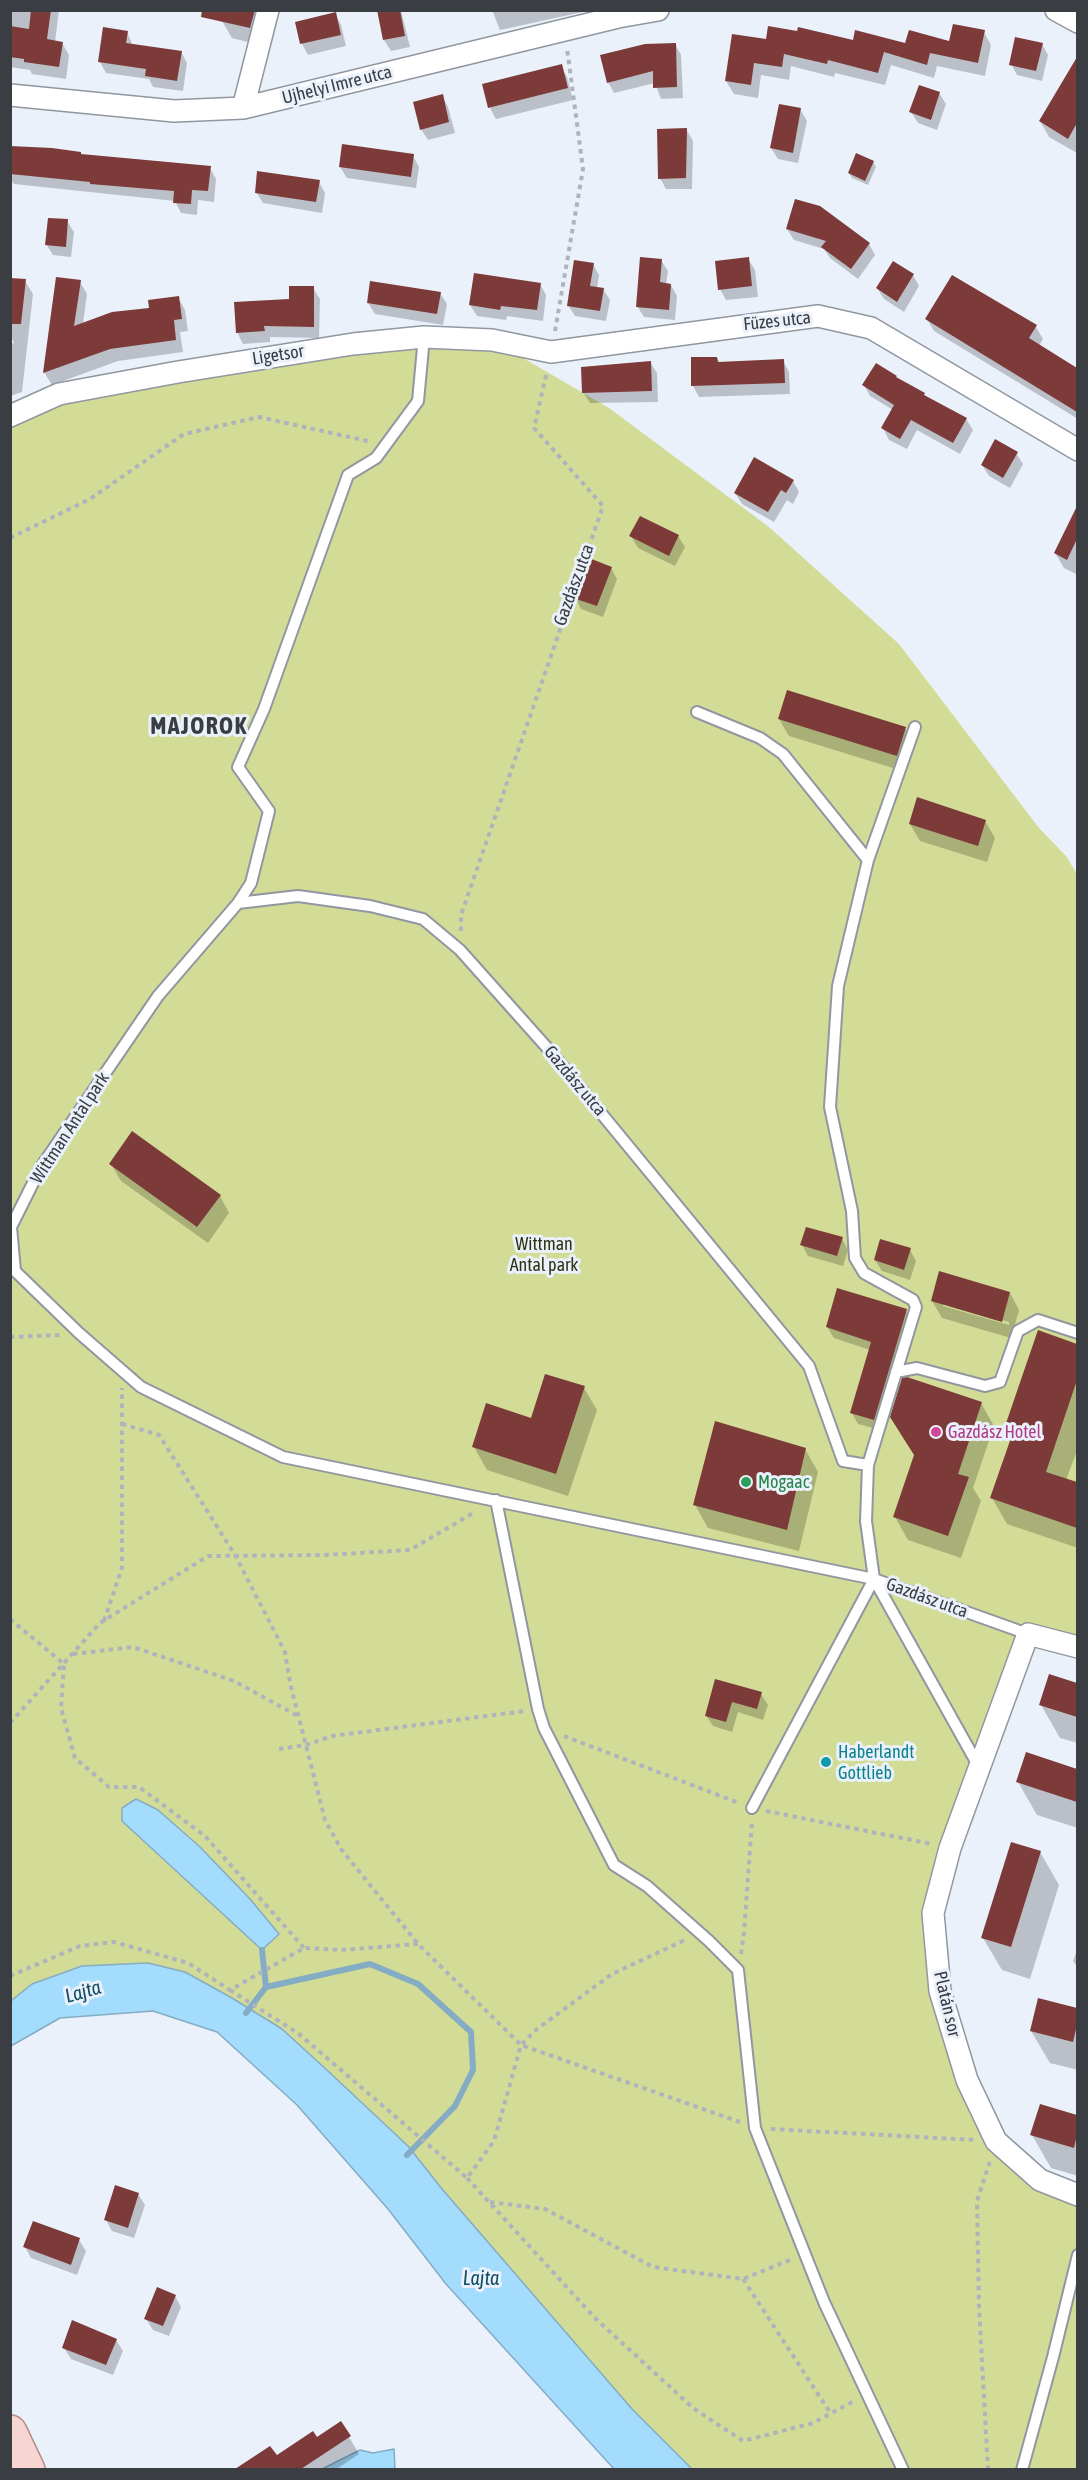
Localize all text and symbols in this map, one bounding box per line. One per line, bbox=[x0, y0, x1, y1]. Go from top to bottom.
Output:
street label: Ujhelyi Imre utca bbox=[280, 61, 394, 109]
street label: Füzes utca bbox=[742, 307, 812, 335]
street label: Ligetsor bbox=[251, 340, 305, 370]
street label: Gazdász utca bbox=[549, 541, 599, 629]
district label: MAJOROK bbox=[150, 712, 248, 740]
street label: Gazdász utca bbox=[539, 1041, 611, 1121]
street label: Wittman Antal park bbox=[26, 1068, 114, 1188]
park label: Wittman Antal park bbox=[510, 1233, 578, 1276]
place label: Gazdász Hotel bbox=[948, 1421, 1041, 1443]
marker: Gazdász Hotel bbox=[929, 1425, 943, 1439]
place label: Mogaac bbox=[758, 1471, 809, 1493]
marker: Mogaac bbox=[739, 1475, 753, 1489]
street label: Gazdász utca bbox=[883, 1573, 971, 1623]
place label: Haberlandt Gottlieb bbox=[838, 1741, 914, 1784]
marker: Haberlandt Gottlieb bbox=[819, 1755, 833, 1769]
street label: Platán sor bbox=[929, 1969, 965, 2039]
water label: Lajta bbox=[62, 1975, 104, 2009]
water label: Lajta bbox=[463, 2267, 499, 2291]

